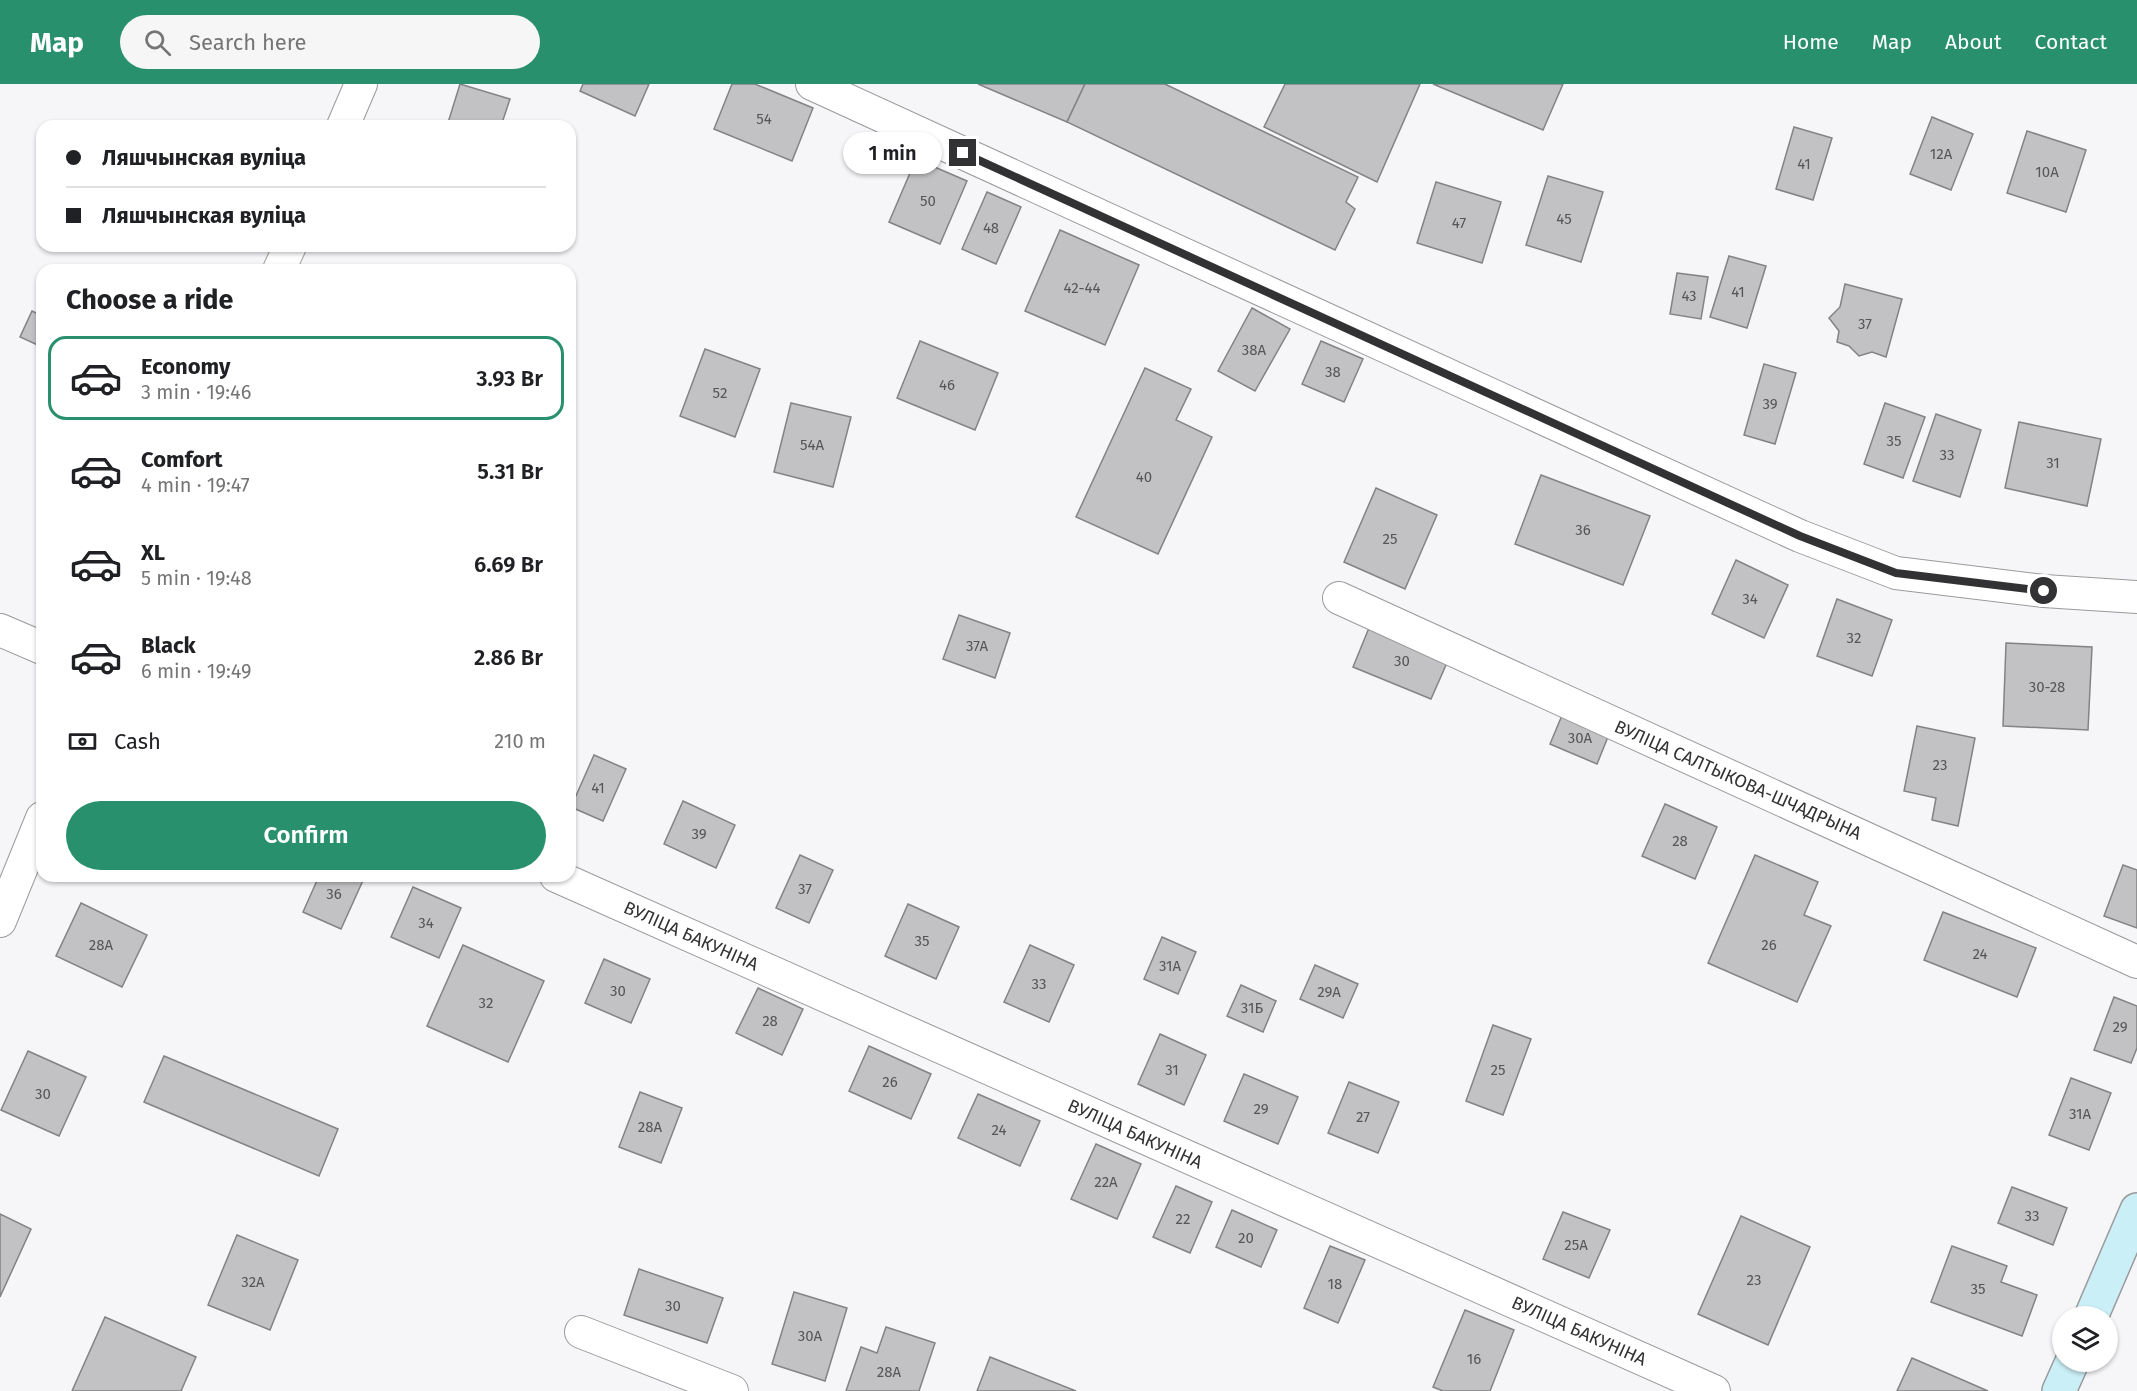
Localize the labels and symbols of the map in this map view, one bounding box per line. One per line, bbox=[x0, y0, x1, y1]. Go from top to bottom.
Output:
house number: 54 bbox=[756, 110, 772, 128]
callout: 1 min bbox=[843, 132, 942, 174]
route end bbox=[949, 139, 976, 166]
house number: 12А bbox=[1930, 145, 1953, 163]
house number: 41 bbox=[1797, 155, 1811, 173]
house number: 10А bbox=[2035, 163, 2059, 181]
house number: 50 bbox=[920, 192, 936, 210]
house number: 45 bbox=[1556, 210, 1572, 228]
house number: 47 bbox=[1452, 214, 1466, 232]
house number: 48 bbox=[983, 219, 999, 237]
house number: 42-44 bbox=[1064, 279, 1100, 297]
house number: 41 bbox=[1731, 283, 1745, 301]
house number: 43 bbox=[1681, 287, 1697, 305]
house number: 37 bbox=[1858, 315, 1872, 333]
house number: 38А bbox=[1242, 341, 1267, 359]
house number: 38 bbox=[1325, 363, 1341, 381]
house number: 46 bbox=[939, 376, 955, 394]
house number: 52 bbox=[713, 384, 727, 402]
house number: 39 bbox=[1762, 395, 1778, 413]
house number: 35 bbox=[1886, 432, 1902, 450]
house number: 54А bbox=[800, 436, 824, 454]
house number: 33 bbox=[1940, 446, 1954, 464]
house number: 31 bbox=[2046, 454, 2060, 472]
house number: 40 bbox=[1136, 468, 1152, 486]
house number: 36 bbox=[1575, 521, 1591, 539]
house number: 25 bbox=[1383, 530, 1397, 548]
route start bbox=[2030, 577, 2057, 604]
house number: 34 bbox=[1742, 590, 1758, 608]
house number: 32 bbox=[1847, 629, 1861, 647]
house number: 37А bbox=[966, 637, 989, 655]
house number: 30 bbox=[1394, 652, 1410, 670]
house number: 30-28 bbox=[2029, 678, 2065, 696]
street label: ВУЛІЦА САЛТЫКОВА-ШЧАДРЫНА bbox=[1611, 715, 1866, 845]
house number: 30А bbox=[1568, 729, 1593, 747]
house number: 23 bbox=[1933, 756, 1947, 774]
house number: 41 bbox=[591, 779, 605, 797]
house number: 39 bbox=[691, 825, 707, 843]
house number: 28 bbox=[1672, 832, 1688, 850]
house number: 37 bbox=[798, 880, 812, 898]
house number: 36 bbox=[326, 885, 342, 903]
street label: ВУЛІЦА БАКУНІНА bbox=[620, 896, 762, 976]
house number: 34 bbox=[418, 914, 434, 932]
house number: 35 bbox=[914, 932, 930, 950]
house number: 28А bbox=[89, 936, 114, 954]
house number: 26 bbox=[1761, 936, 1777, 954]
house number: 24 bbox=[1972, 945, 1988, 963]
house number: 31А bbox=[1159, 957, 1182, 975]
house number: 33 bbox=[1032, 975, 1046, 993]
house number: 30 bbox=[610, 982, 626, 1000]
house number: 29А bbox=[1317, 983, 1341, 1001]
house number: 32 bbox=[479, 994, 493, 1012]
house number: 31Б bbox=[1241, 999, 1263, 1017]
house number: 28 bbox=[762, 1012, 778, 1030]
house number: 29 bbox=[2112, 1018, 2128, 1036]
house number: 31 bbox=[1165, 1061, 1179, 1079]
house number: 25 bbox=[1491, 1061, 1505, 1079]
house number: 26 bbox=[882, 1073, 898, 1091]
house number: 30 bbox=[35, 1085, 51, 1103]
street label: ВУЛІЦА БАКУНІНА bbox=[1064, 1094, 1206, 1174]
house number: 29 bbox=[1253, 1100, 1269, 1118]
house number: 31А bbox=[2069, 1105, 2092, 1123]
house number: 27 bbox=[1356, 1108, 1370, 1126]
house number: 28А bbox=[638, 1118, 663, 1136]
house number: 24 bbox=[991, 1121, 1007, 1139]
house number: 22А bbox=[1094, 1173, 1118, 1191]
house number: 33 bbox=[2025, 1207, 2039, 1225]
house number: 22 bbox=[1176, 1210, 1190, 1228]
house number: 20 bbox=[1238, 1229, 1254, 1247]
house number: 25А bbox=[1564, 1236, 1588, 1254]
house number: 23 bbox=[1747, 1271, 1761, 1289]
house number: 32А bbox=[241, 1273, 265, 1291]
house number: 18 bbox=[1328, 1275, 1342, 1293]
house number: 35 bbox=[1970, 1280, 1986, 1298]
street label: ВУЛІЦА БАКУНІНА bbox=[1508, 1291, 1650, 1371]
house number: 30 bbox=[665, 1297, 681, 1315]
house number: 30А bbox=[798, 1327, 823, 1345]
house number: 16 bbox=[1467, 1350, 1481, 1368]
house number: 28А bbox=[877, 1363, 902, 1381]

